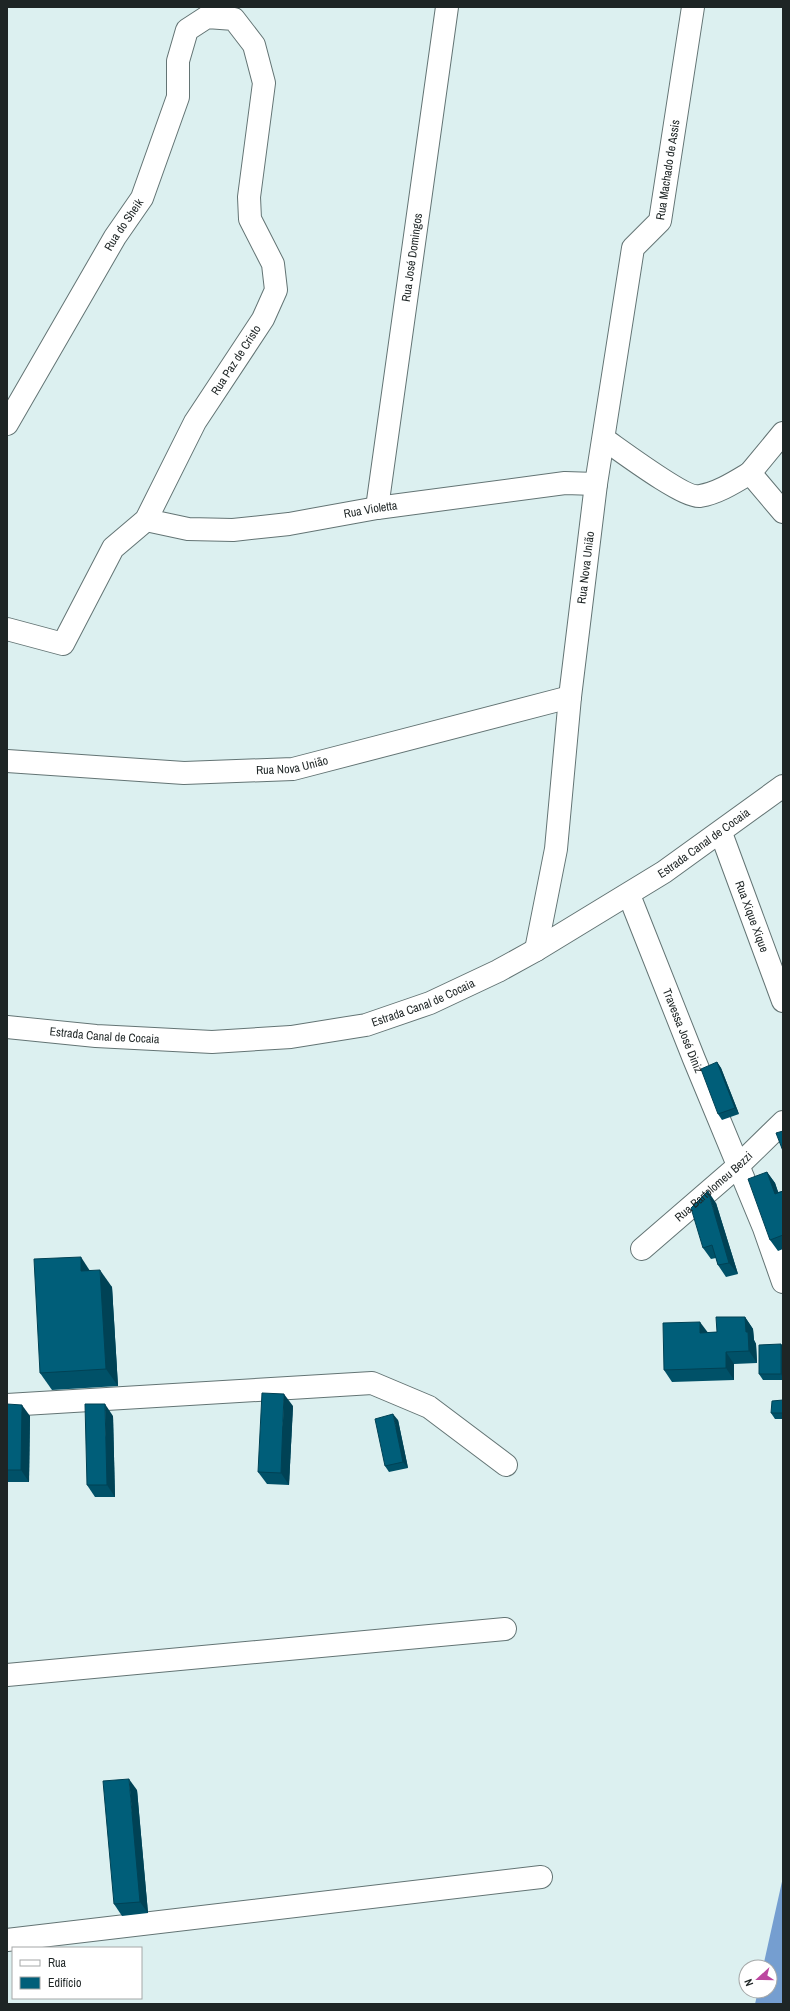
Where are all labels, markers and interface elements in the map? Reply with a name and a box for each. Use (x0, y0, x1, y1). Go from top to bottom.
street label: Rua Machado de Assis (652, 118, 684, 221)
street label: Rua do Sheik (101, 195, 147, 254)
street label: Rua José Domingos (398, 212, 426, 303)
street label: Rua Paz de Cristo (207, 322, 265, 398)
street label: Rua Violetta (342, 497, 399, 522)
street label: Rua Nova União (573, 530, 598, 605)
street label: Rua Nova União (256, 752, 330, 778)
street label: Estrada Canal de Cocaia (655, 804, 754, 882)
street label: Rua Xique Xique (731, 878, 772, 955)
street label: Estrada Canal de Cocaia (369, 975, 478, 1031)
street label: Travessa José Diniz (659, 986, 707, 1075)
street label: Estrada Canal de Cocaia (49, 1023, 160, 1047)
street label: Rua Bartolomeu Bezzi (671, 1148, 756, 1225)
legend (12, 1947, 142, 1999)
text: Rua (48, 1955, 67, 1971)
north arrow (738, 1959, 778, 1999)
text: Edifício (48, 1975, 81, 1991)
text: N (741, 1977, 756, 1988)

